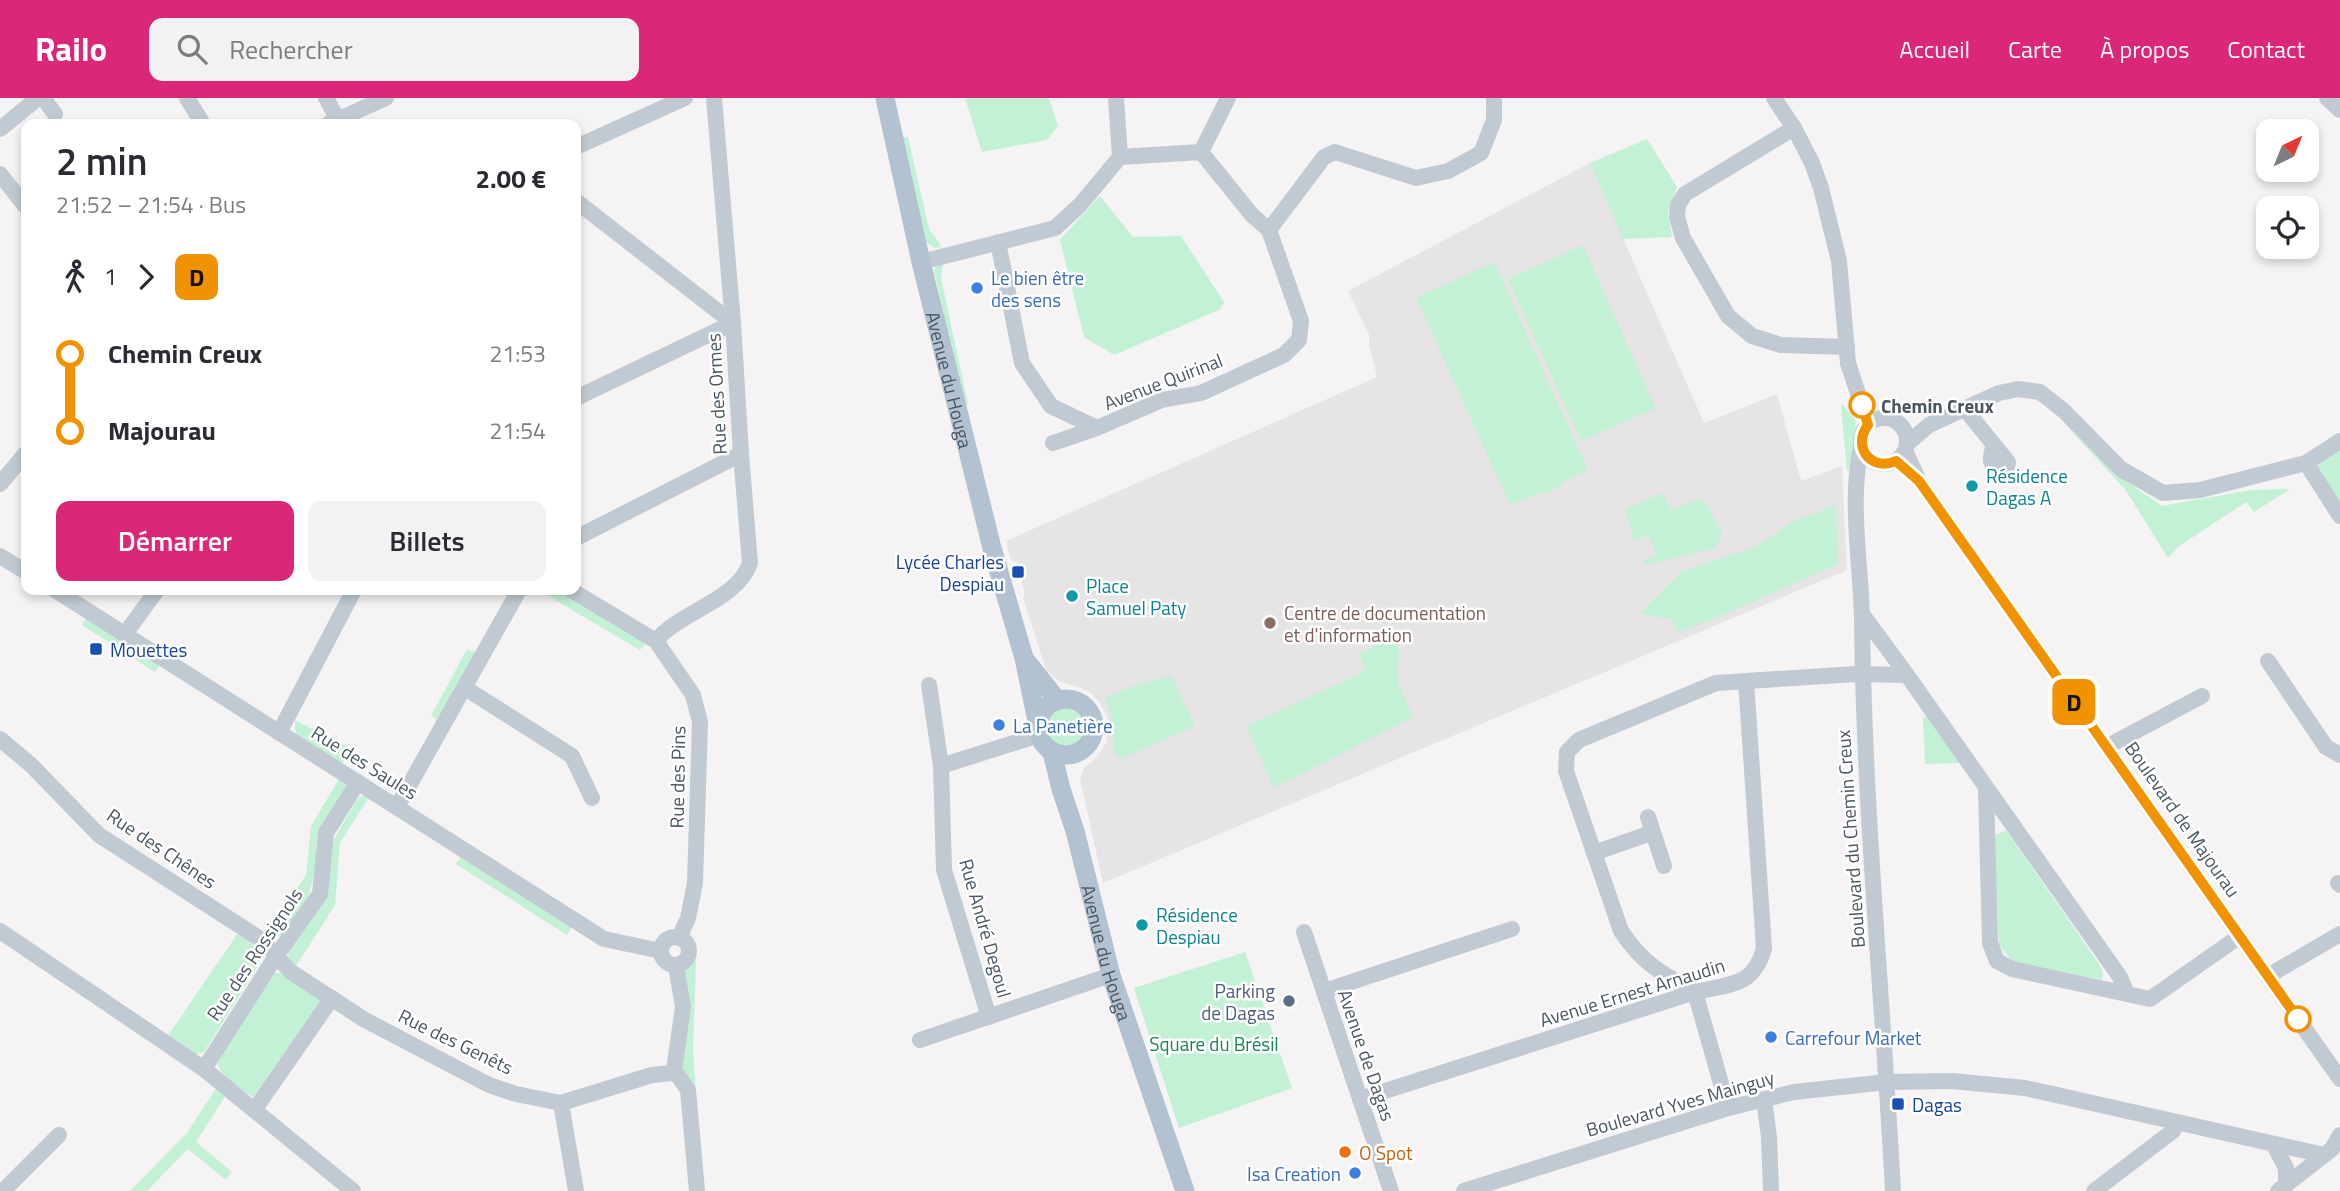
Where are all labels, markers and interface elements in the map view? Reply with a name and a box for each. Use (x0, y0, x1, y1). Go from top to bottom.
search box (149, 18, 639, 81)
text: Railo (35, 24, 107, 74)
icon: search (173, 30, 211, 68)
text: Rechercher (229, 30, 353, 69)
text: Accueil (1899, 31, 1970, 67)
text: Carte (2008, 31, 2062, 67)
text: À propos (2100, 31, 2189, 67)
text: Contact (2227, 31, 2305, 67)
north arrow (2256, 119, 2319, 182)
map controls (2256, 119, 2319, 259)
text: 2 min (56, 132, 147, 190)
text: 2.00 € (475, 159, 546, 198)
text: 21:52 – 21:54 · Bus (56, 187, 246, 222)
button: locate (2256, 196, 2319, 259)
icon: walk (56, 258, 94, 296)
icon: forward (127, 258, 165, 296)
text: 1 (104, 259, 117, 294)
text: D (189, 259, 204, 295)
place label: Le bien être des sens (991, 263, 1084, 314)
marker: Le bien être des sens (969, 280, 985, 296)
street label: Avenue du Houga (919, 308, 981, 452)
street label: Rue des Ormes (698, 332, 734, 455)
text: Chemin Creux (108, 334, 262, 373)
text: 21:53 (489, 336, 546, 371)
street label: Avenue Quirinal (1099, 345, 1227, 417)
place label: Chemin Creux (1881, 391, 1994, 420)
marker: Chemin Creux (1849, 392, 1875, 418)
text: Majourau (108, 411, 216, 450)
text: 21:54 (489, 413, 546, 448)
place label: Résidence Dagas A (1986, 461, 2068, 512)
marker: Résidence Dagas A (1964, 478, 1980, 494)
button: Démarrer (56, 501, 294, 581)
button: Billets (308, 501, 546, 581)
place label: Lycée Charles Despiau (896, 547, 1004, 598)
marker: Lycée Charles Despiau (1010, 564, 1026, 580)
place label: Place Samuel Paty (1086, 571, 1187, 622)
marker: Place Samuel Paty (1064, 588, 1080, 604)
place label: Centre de documentation et d'information (1284, 598, 1486, 649)
marker: Centre de documentation et d'information (1262, 615, 1278, 631)
place label: Mouettes (110, 635, 187, 664)
marker: Mouettes (88, 641, 104, 657)
line badge: D (2051, 679, 2097, 725)
text: D (2066, 684, 2082, 720)
place label: La Panetière (1013, 711, 1113, 740)
marker: La Panetière (991, 717, 1007, 733)
street label: Rue des Saules (306, 718, 424, 806)
street label: Rue des Pins (662, 725, 692, 829)
street label: Boulevard du Chemin Creux (1828, 729, 1872, 949)
street label: Boulevard de Majourau (2118, 735, 2248, 903)
street label: Rue des Chênes (101, 800, 223, 896)
street label: Rue André Degoul (952, 855, 1020, 1001)
street label: Avenue du Houga (1074, 881, 1140, 1025)
street label: Rue des Rossignols (199, 882, 309, 1026)
place label: Résidence Despiau (1156, 900, 1238, 951)
marker: Résidence Despiau (1134, 917, 1150, 933)
street label: Avenue Ernest Arnaudin (1536, 950, 1728, 1034)
place label: Parking de Dagas (1201, 976, 1275, 1027)
street label: Avenue de Dagas (1331, 985, 1403, 1125)
marker: Parking de Dagas (1281, 993, 1297, 1009)
street label: Rue des Genêts (394, 1001, 519, 1081)
unlabelled marker (2285, 1006, 2311, 1032)
place label: Carrefour Market (1785, 1023, 1922, 1052)
park label: Square du Brésil (1149, 1029, 1279, 1058)
marker: Carrefour Market (1763, 1029, 1779, 1045)
street label: Boulevard Yves Mainguy (1582, 1062, 1778, 1144)
place label: Dagas (1912, 1090, 1962, 1119)
marker: Dagas (1890, 1096, 1906, 1112)
place label: O Spot (1359, 1138, 1413, 1167)
marker: O Spot (1337, 1144, 1353, 1160)
place label: Isa Creation (1247, 1159, 1341, 1188)
marker: Isa Creation (1347, 1165, 1363, 1181)

